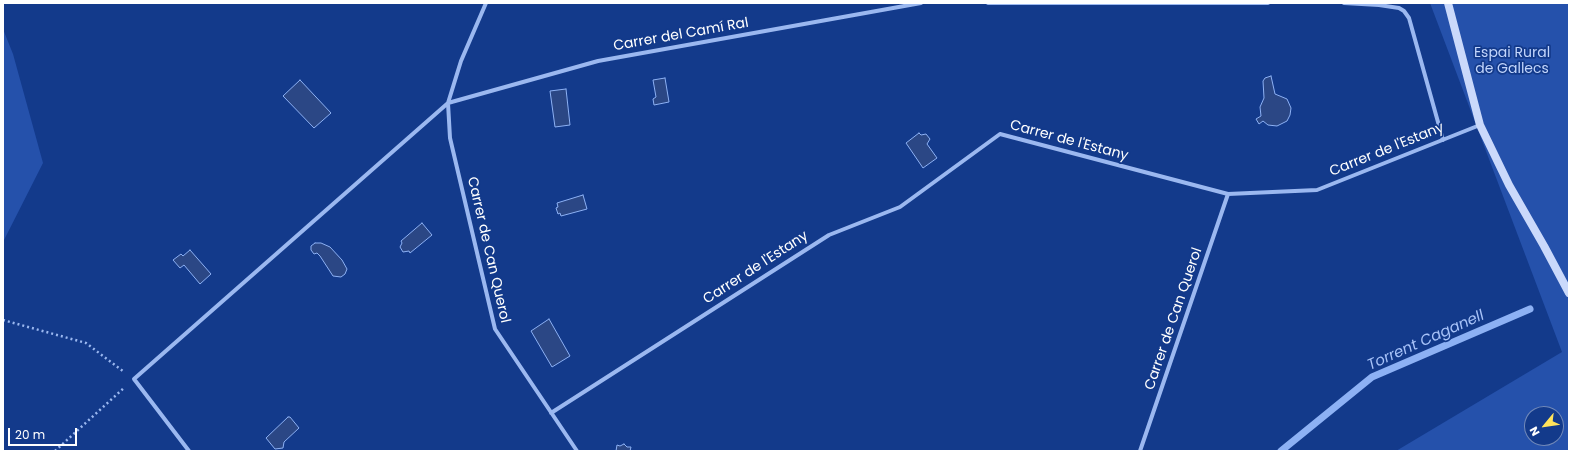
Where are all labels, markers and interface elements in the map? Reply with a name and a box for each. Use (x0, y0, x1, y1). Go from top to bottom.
street label: Carrer del Camí Ral (612, 15, 750, 55)
park label: Espai Rural de Gallecs (1474, 45, 1550, 78)
street label: Carrer de l'Estany (1008, 117, 1130, 165)
street label: Carrer de l'Estany (1327, 119, 1447, 181)
street label: Carrer de Can Querol (463, 175, 513, 325)
street label: Carrer de l'Estany (700, 228, 812, 308)
street label: Carrer de Can Querol (1142, 246, 1206, 392)
water label: Torrent Caganell (1365, 307, 1487, 375)
north arrow (1524, 406, 1564, 446)
scale bar (10, 420, 79, 446)
text: N (1525, 424, 1543, 439)
text: 20 m (15, 426, 45, 443)

